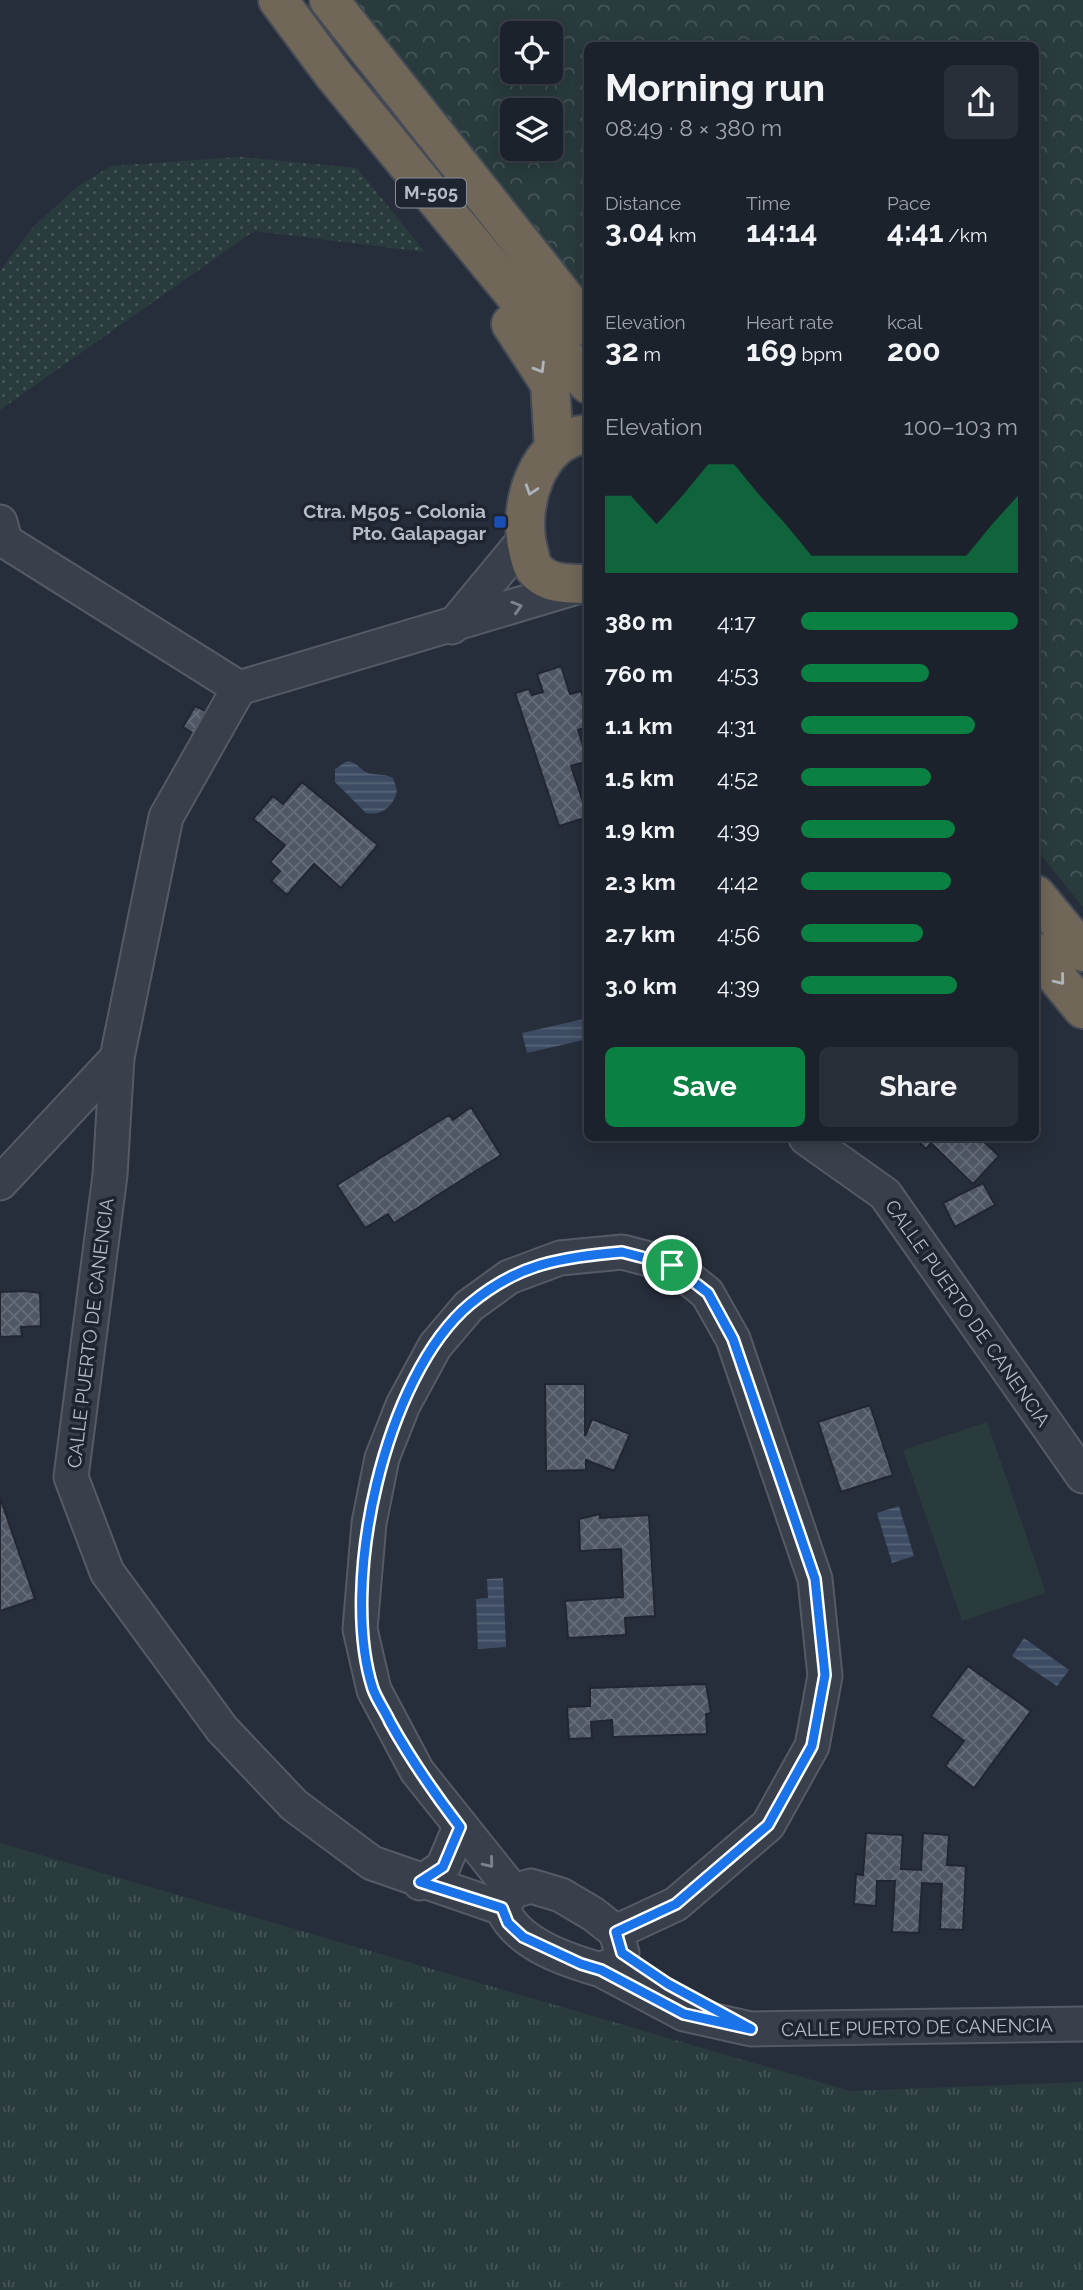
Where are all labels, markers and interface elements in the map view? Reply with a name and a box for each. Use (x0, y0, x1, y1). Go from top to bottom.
map controls (500, 21, 563, 161)
button: locate (500, 21, 563, 84)
text: Morning run (605, 65, 825, 110)
button: share (944, 65, 1018, 139)
button: layers (500, 98, 563, 161)
text: 08:49 · 8 × 380 m (605, 114, 782, 141)
road number: M-505 (396, 178, 466, 208)
text: Distance (605, 192, 681, 214)
text: Time (746, 192, 790, 214)
text: Pace (887, 192, 931, 214)
text: 3.04 (605, 214, 664, 249)
text: 14:14 (746, 214, 817, 249)
text: 4:41 (887, 214, 944, 249)
text: km (664, 224, 696, 246)
text: /km (944, 224, 987, 246)
text: Elevation (605, 311, 686, 333)
text: Heart rate (746, 311, 834, 333)
text: kcal (887, 311, 923, 333)
text: 32 (605, 333, 639, 368)
text: 169 (746, 333, 797, 368)
text: 200 (887, 333, 941, 368)
text: m (639, 343, 661, 365)
text: bpm (797, 343, 842, 365)
one-way arrow (531, 360, 544, 373)
text: Elevation (605, 413, 703, 440)
text: 100–103 m (904, 413, 1018, 440)
one-way arrow (525, 484, 539, 496)
place label: Ctra. M505 - Colonia Pto. Galapagar (303, 500, 487, 544)
marker: Ctra. M505 - Colonia Pto. Galapagar (492, 514, 508, 530)
one-way arrow (511, 601, 523, 615)
text: 380 m (605, 608, 673, 635)
text: 4:17 (717, 608, 756, 635)
text: 760 m (605, 660, 673, 687)
text: 4:53 (717, 660, 759, 687)
text: 1.1 km (605, 712, 673, 739)
text: 4:31 (717, 712, 756, 739)
text: 1.5 km (605, 764, 674, 791)
text: 4:52 (717, 764, 758, 791)
text: 1.9 km (605, 816, 675, 843)
text: 4:39 (717, 816, 760, 843)
text: 2.3 km (605, 868, 676, 895)
text: 4:42 (717, 868, 758, 895)
text: 2.7 km (605, 920, 675, 947)
text: 4:56 (717, 920, 760, 947)
text: 3.0 km (605, 972, 677, 999)
text: 4:39 (717, 972, 760, 999)
one-way arrow (1051, 973, 1064, 985)
button: Save (605, 1047, 805, 1127)
button: Share (819, 1047, 1018, 1127)
street label: CALLE PUERTO DE CANENCIA (881, 1195, 1055, 1431)
street label: CALLE PUERTO DE CANENCIA (63, 1197, 117, 1469)
pin (642, 1235, 702, 1295)
icon: arrive (653, 1246, 691, 1284)
one-way arrow (481, 1855, 494, 1867)
street label: CALLE PUERTO DE CANENCIA (781, 2014, 1053, 2040)

